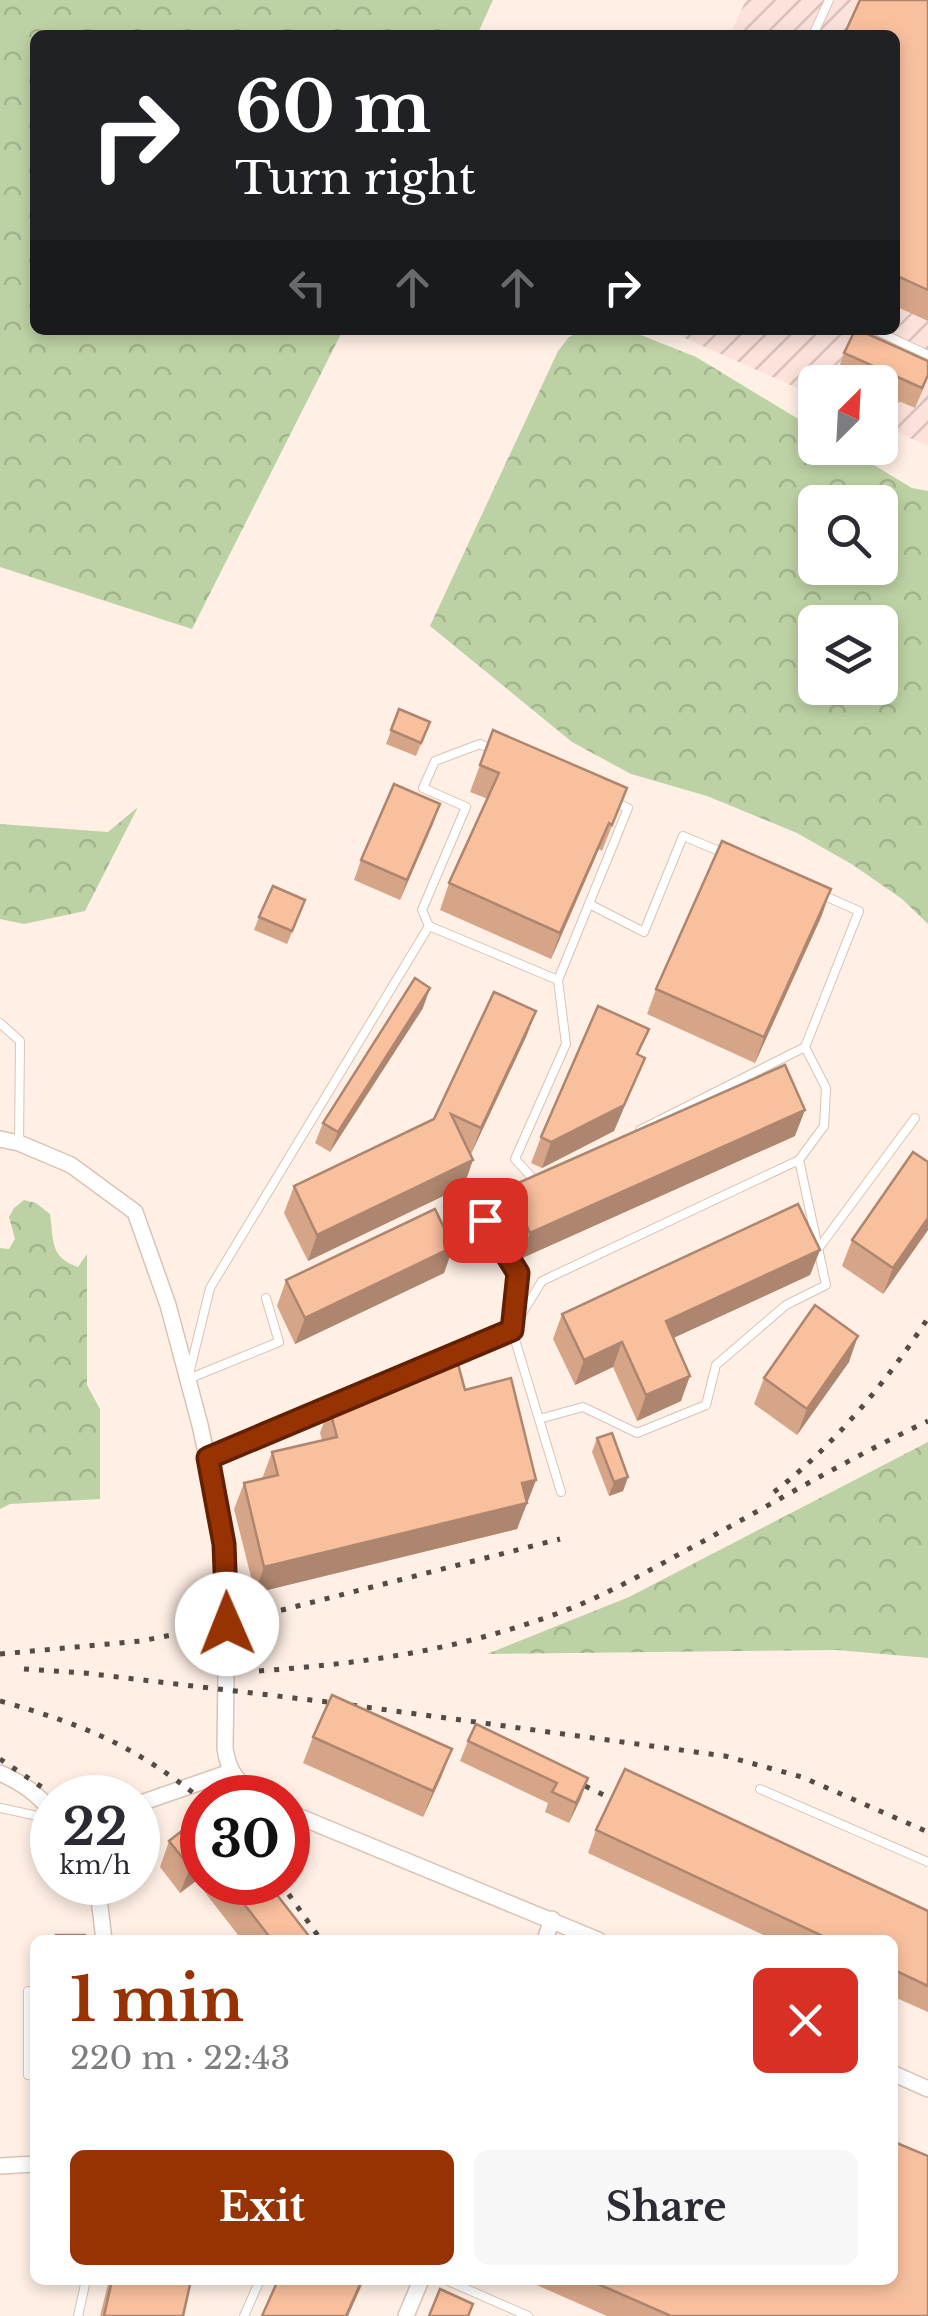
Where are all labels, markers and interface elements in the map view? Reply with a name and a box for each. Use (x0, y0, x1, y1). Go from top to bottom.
text: 60 m (235, 64, 431, 151)
icon: right (70, 70, 200, 200)
text: Turn right (235, 150, 476, 206)
icon: left (280, 260, 335, 315)
icon: ahead (385, 260, 440, 315)
icon: ahead (490, 260, 545, 315)
icon: right (595, 260, 650, 315)
north arrow (798, 365, 898, 465)
map controls (798, 365, 898, 705)
button: search (798, 485, 898, 585)
button: layers (798, 605, 898, 705)
pin (443, 1178, 528, 1263)
icon: arrive (458, 1193, 513, 1248)
position arrow (175, 1572, 279, 1676)
speed limit sign: 30 (180, 1775, 310, 1905)
text: 22 (62, 1796, 128, 1859)
text: km/h (60, 1850, 130, 1881)
text: 1 min (70, 1963, 244, 2037)
button: close (753, 1968, 858, 2073)
text: 220 m · 22:43 (70, 2038, 290, 2078)
button: Exit (70, 2150, 454, 2265)
button: Share (474, 2150, 858, 2265)

